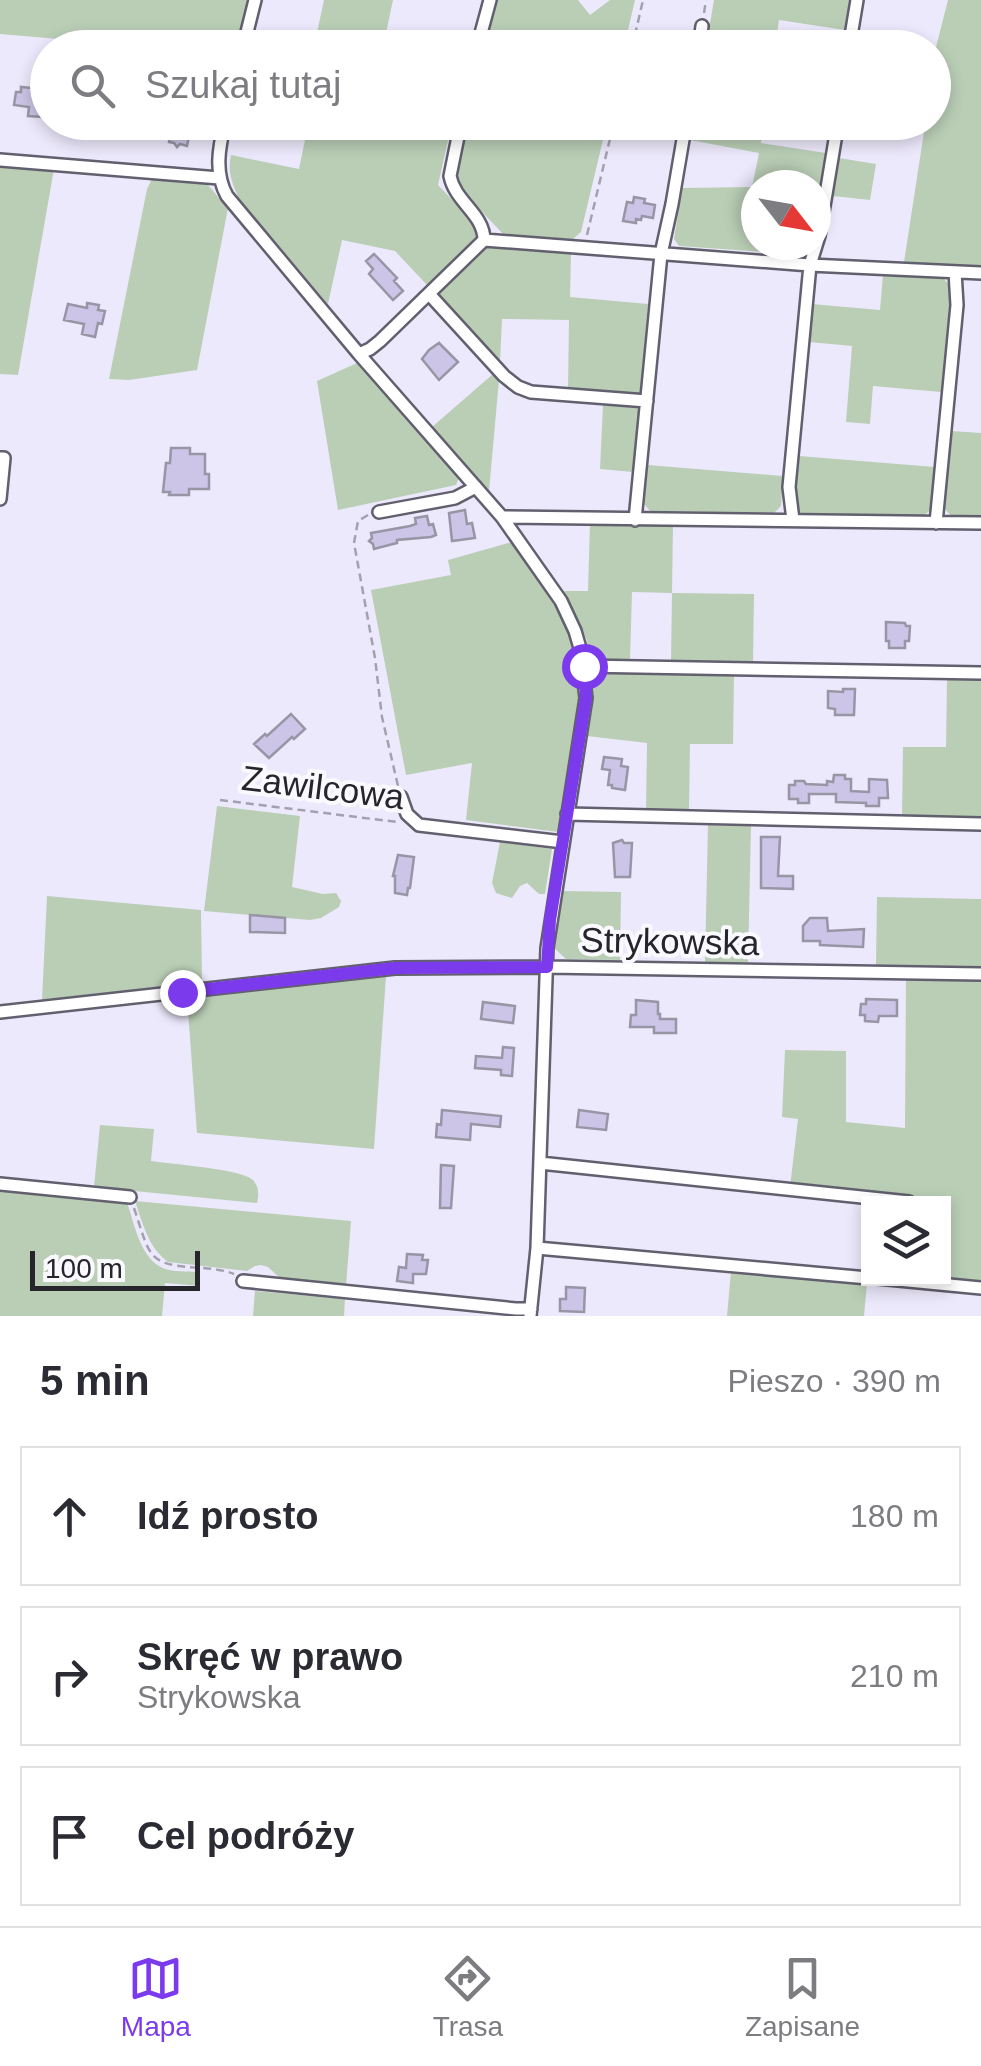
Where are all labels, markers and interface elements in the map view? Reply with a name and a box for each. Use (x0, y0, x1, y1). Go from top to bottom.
search box (30, 30, 951, 140)
icon: search (65, 58, 120, 113)
text: Szukaj tutaj (145, 64, 341, 106)
north arrow (741, 170, 831, 260)
route start (562, 644, 608, 690)
street label: Zawilcowa (240, 758, 407, 816)
street label: Strykowska (580, 920, 760, 962)
route end (160, 970, 206, 1016)
map controls (861, 1196, 951, 1286)
button: layers (861, 1196, 951, 1286)
scale bar (30, 1246, 200, 1290)
text: 100 m (45, 1253, 123, 1284)
text: 5 min (40, 1357, 150, 1404)
text: Pieszo · 390 m (728, 1363, 941, 1399)
icon: ahead (42, 1489, 97, 1544)
text: Idź prosto (137, 1495, 319, 1537)
text: 180 m (850, 1498, 939, 1534)
text: Skręć w prawo (137, 1636, 403, 1678)
icon: right (42, 1649, 97, 1704)
text: 210 m (850, 1658, 939, 1694)
text: Strykowska (137, 1679, 301, 1715)
icon: arrive (42, 1809, 97, 1864)
text: Cel podróży (137, 1815, 354, 1857)
tab: Mapa (121, 1951, 191, 2043)
tab: Trasa (433, 1951, 503, 2043)
tab: Zapisane (745, 1951, 860, 2043)

